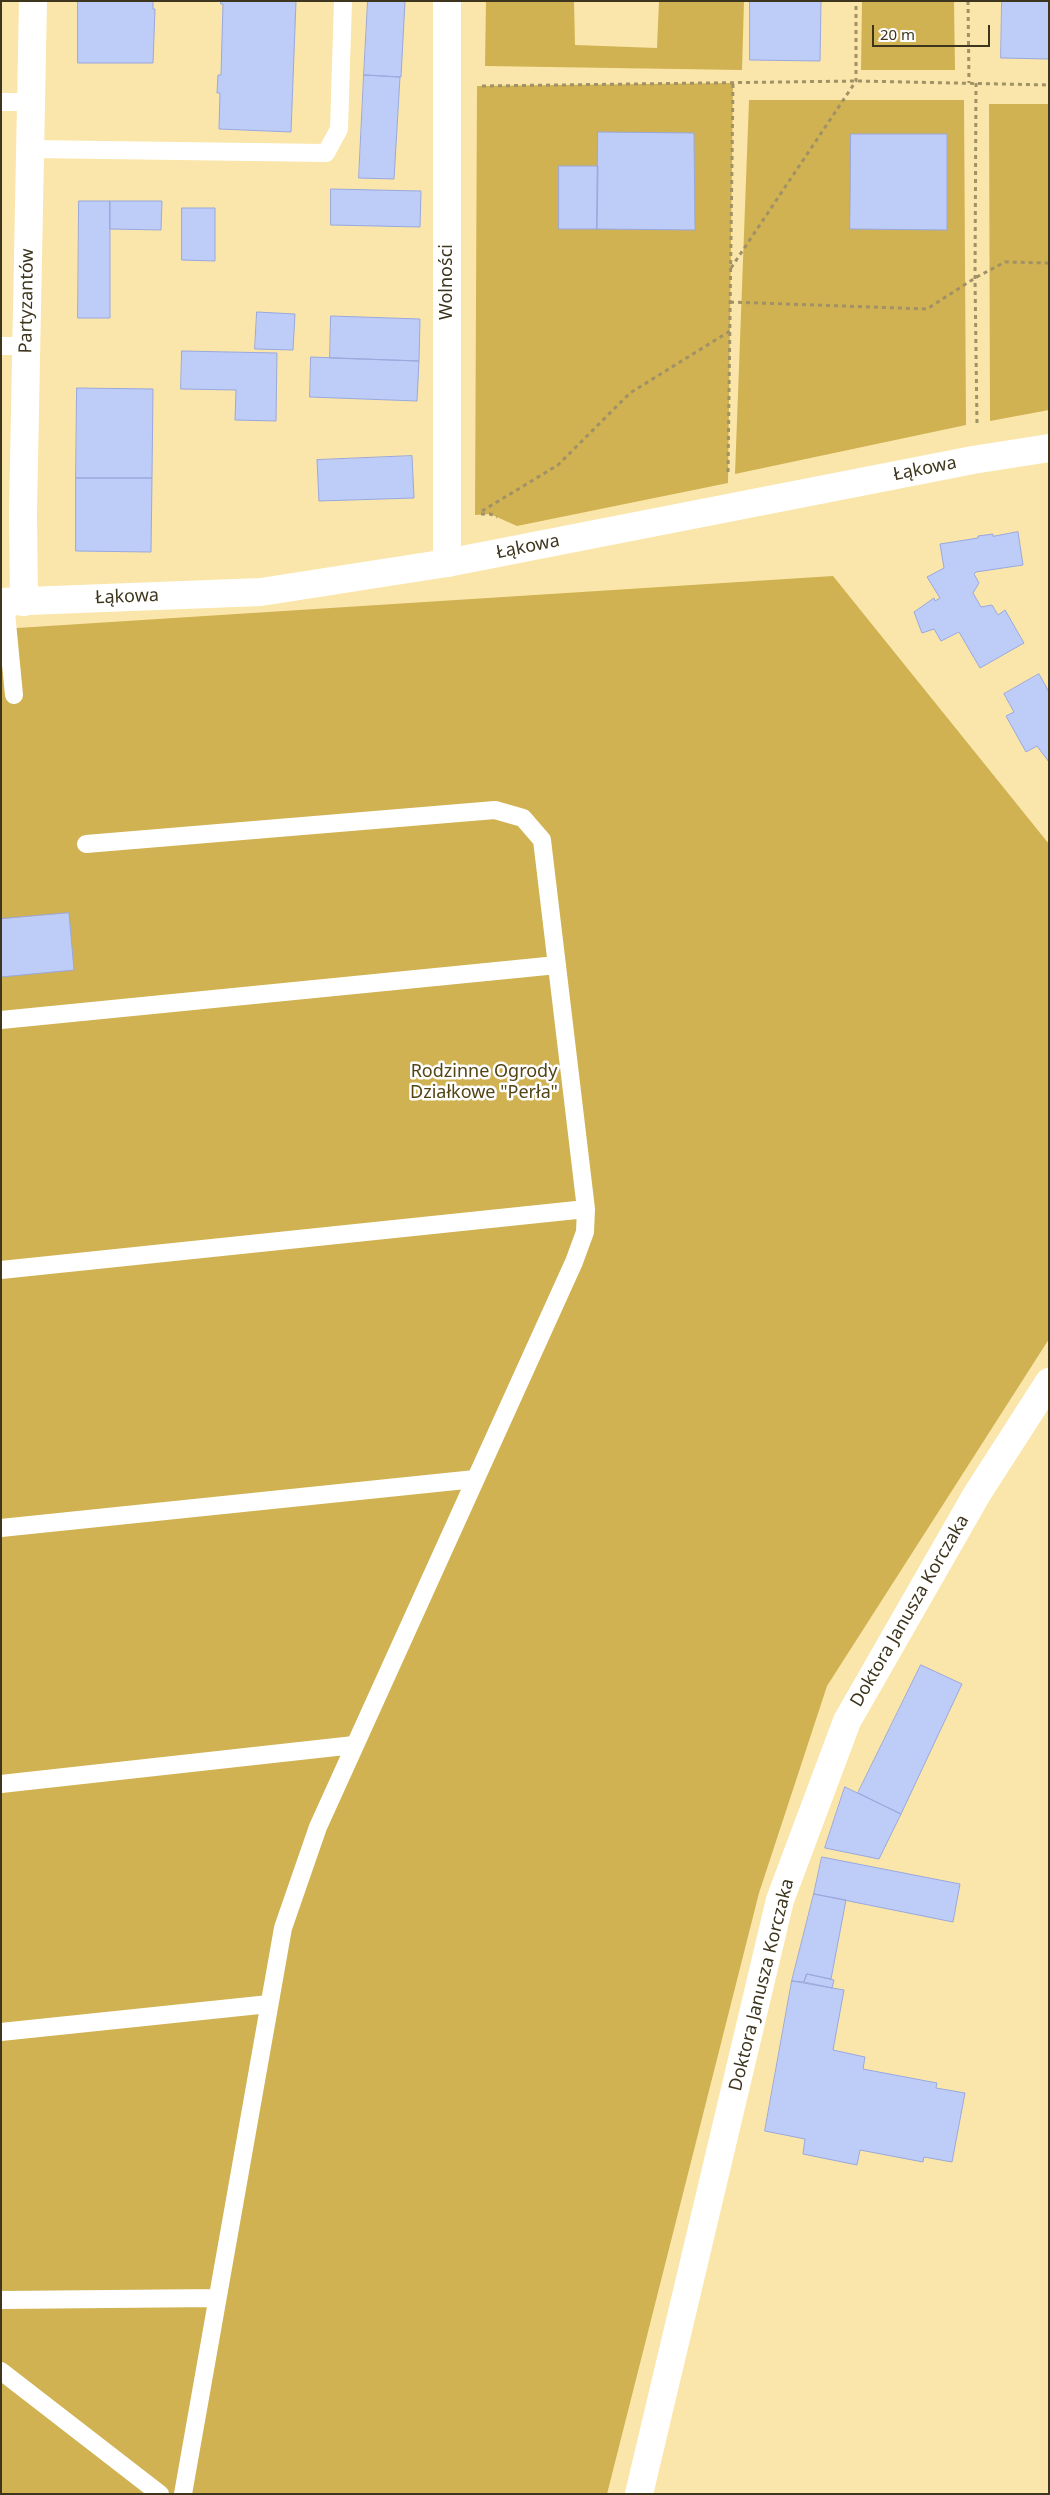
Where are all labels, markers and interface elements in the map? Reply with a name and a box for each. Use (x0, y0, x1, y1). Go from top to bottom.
scale bar (875, 15, 992, 47)
text: 20 m (880, 24, 915, 44)
street label: Wolności (436, 244, 458, 320)
street label: Partyzantów (15, 248, 39, 354)
street label: Łąkowa (892, 452, 958, 486)
street label: Łąkowa (495, 530, 561, 564)
street label: Łąkowa (95, 585, 159, 609)
park label: Rodzinne Ogrody Działkowe "Perła" (410, 1061, 558, 1104)
street label: Doktora Janusza Korczaka (846, 1511, 974, 1711)
street label: Doktora Janusza Korczaka (725, 1877, 799, 2093)

